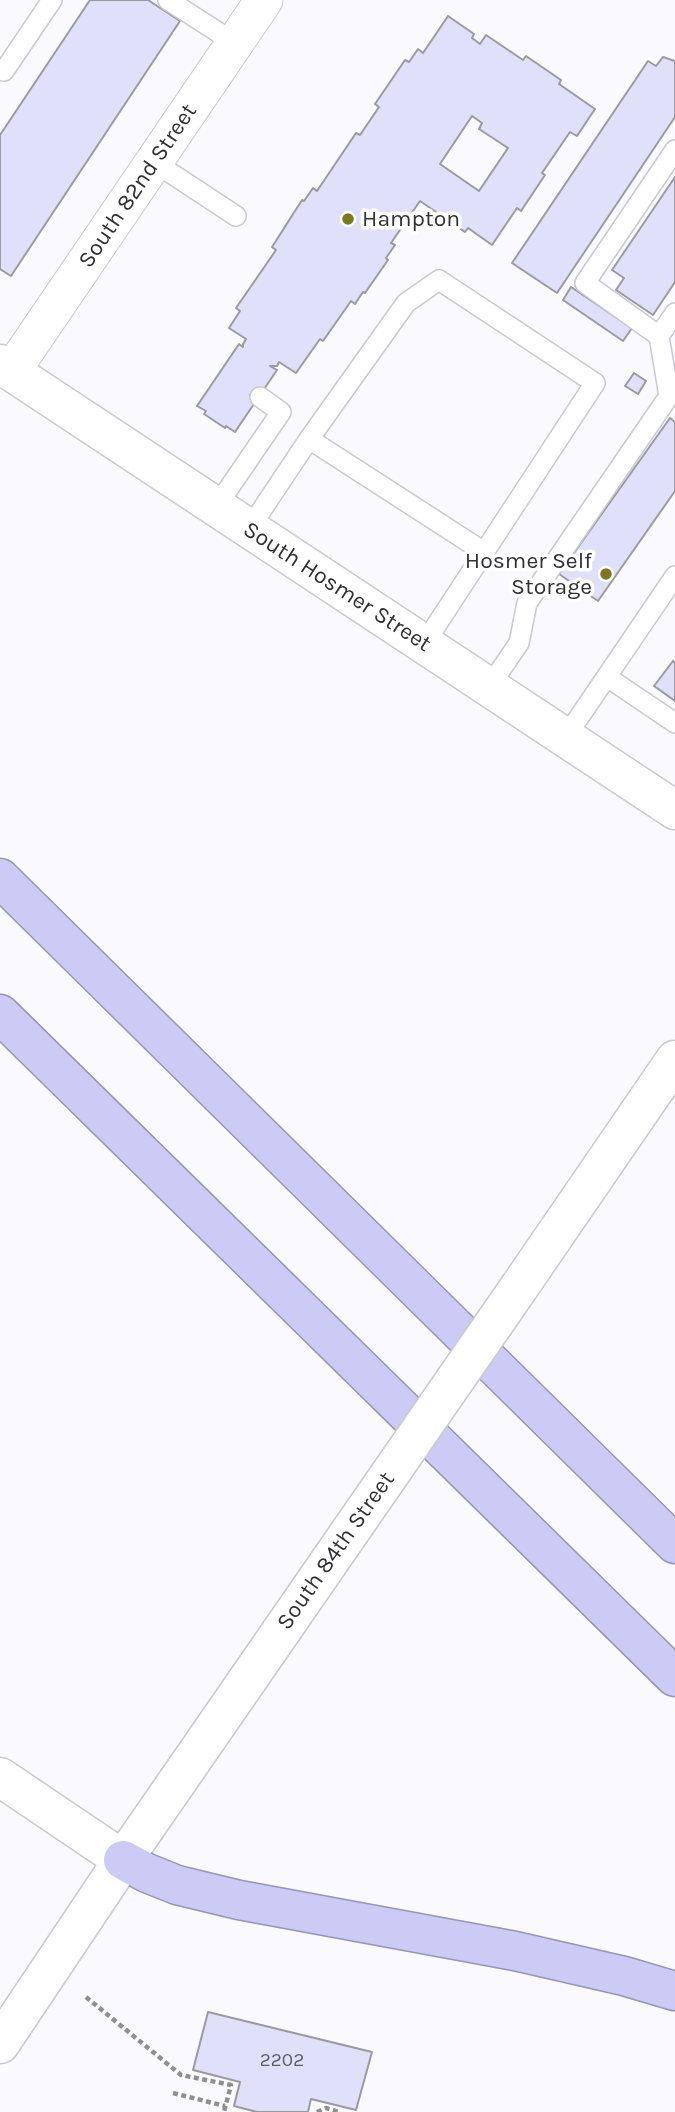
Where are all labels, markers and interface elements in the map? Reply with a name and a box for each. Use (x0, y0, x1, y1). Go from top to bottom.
street label: South 82nd Street (73, 99, 203, 273)
place label: Hampton (362, 205, 460, 233)
marker: Hampton (340, 211, 356, 227)
street label: South Hosmer Street (238, 516, 436, 658)
place label: Hosmer Self Storage (465, 547, 592, 601)
marker: Hosmer Self Storage (598, 566, 614, 582)
street label: South 84th Street (271, 1467, 401, 1635)
house number: 2202 (260, 2050, 304, 2072)

